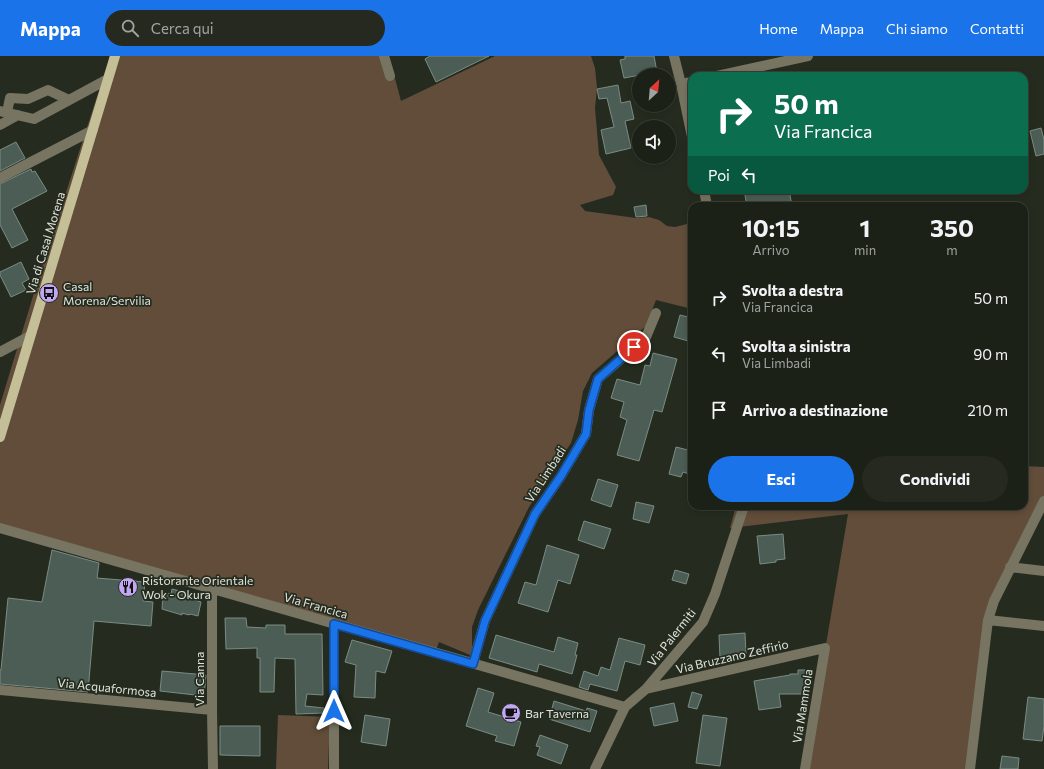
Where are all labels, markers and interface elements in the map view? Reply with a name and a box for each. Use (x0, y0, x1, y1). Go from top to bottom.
search box (105, 10, 385, 46)
text: Mappa (20, 17, 81, 40)
icon: search (119, 17, 141, 39)
text: Cerca qui (151, 19, 214, 37)
text: Home (759, 20, 798, 37)
text: Mappa (820, 20, 864, 37)
text: Chi siamo (886, 20, 948, 37)
text: Contatti (970, 20, 1024, 37)
north arrow (632, 68, 676, 112)
map controls (632, 68, 676, 164)
text: 50 m (774, 86, 839, 120)
icon: right (708, 88, 760, 140)
button: sound (632, 120, 676, 164)
text: Via Francica (774, 120, 873, 142)
icon: left (738, 164, 760, 186)
text: Poi (708, 166, 730, 184)
street label: Via di Casal Morena (23, 190, 67, 296)
text: 10:15 (742, 213, 800, 242)
text: 1 (860, 213, 870, 242)
text: 350 (930, 213, 974, 242)
text: Arrivo (753, 242, 789, 258)
text: min (854, 242, 876, 258)
text: m (946, 242, 958, 258)
place label: Casal Morena/Servilia (63, 279, 151, 307)
text: Svolta a destra (742, 281, 843, 299)
bus stop icon: Casal Morena/Servilia (38, 282, 60, 304)
icon: right (708, 287, 730, 309)
text: 50 m (974, 289, 1008, 307)
text: Via Francica (742, 299, 813, 315)
pin (617, 330, 651, 364)
icon: arrive (623, 336, 645, 358)
text: Svolta a sinistra (742, 337, 851, 355)
icon: left (708, 343, 730, 365)
text: 90 m (973, 345, 1008, 363)
text: Via Limbadi (742, 355, 811, 371)
icon: arrive (708, 399, 730, 421)
text: Arrivo a destinazione (742, 401, 888, 419)
text: 210 m (968, 401, 1008, 419)
street label: Via Limbadi (522, 443, 568, 505)
button: Esci (708, 456, 854, 502)
button: Condividi (862, 456, 1008, 502)
place label: Ristorante Orientale Wok - Okura (142, 573, 253, 601)
restaurant icon: Ristorante Orientale Wok - Okura (117, 576, 139, 598)
street label: Via Francica (283, 589, 349, 621)
street label: Via Palermiti (644, 605, 698, 669)
street label: Via Bruzzano Zeffirio (674, 636, 790, 676)
street label: Via Canna (192, 652, 206, 706)
street label: Via Mammola (789, 668, 815, 744)
street label: Via Acquaformosa (57, 675, 157, 699)
position arrow (313, 690, 355, 732)
cafe icon: Bar Taverna (500, 702, 522, 724)
place label: Bar Taverna (525, 706, 589, 720)

